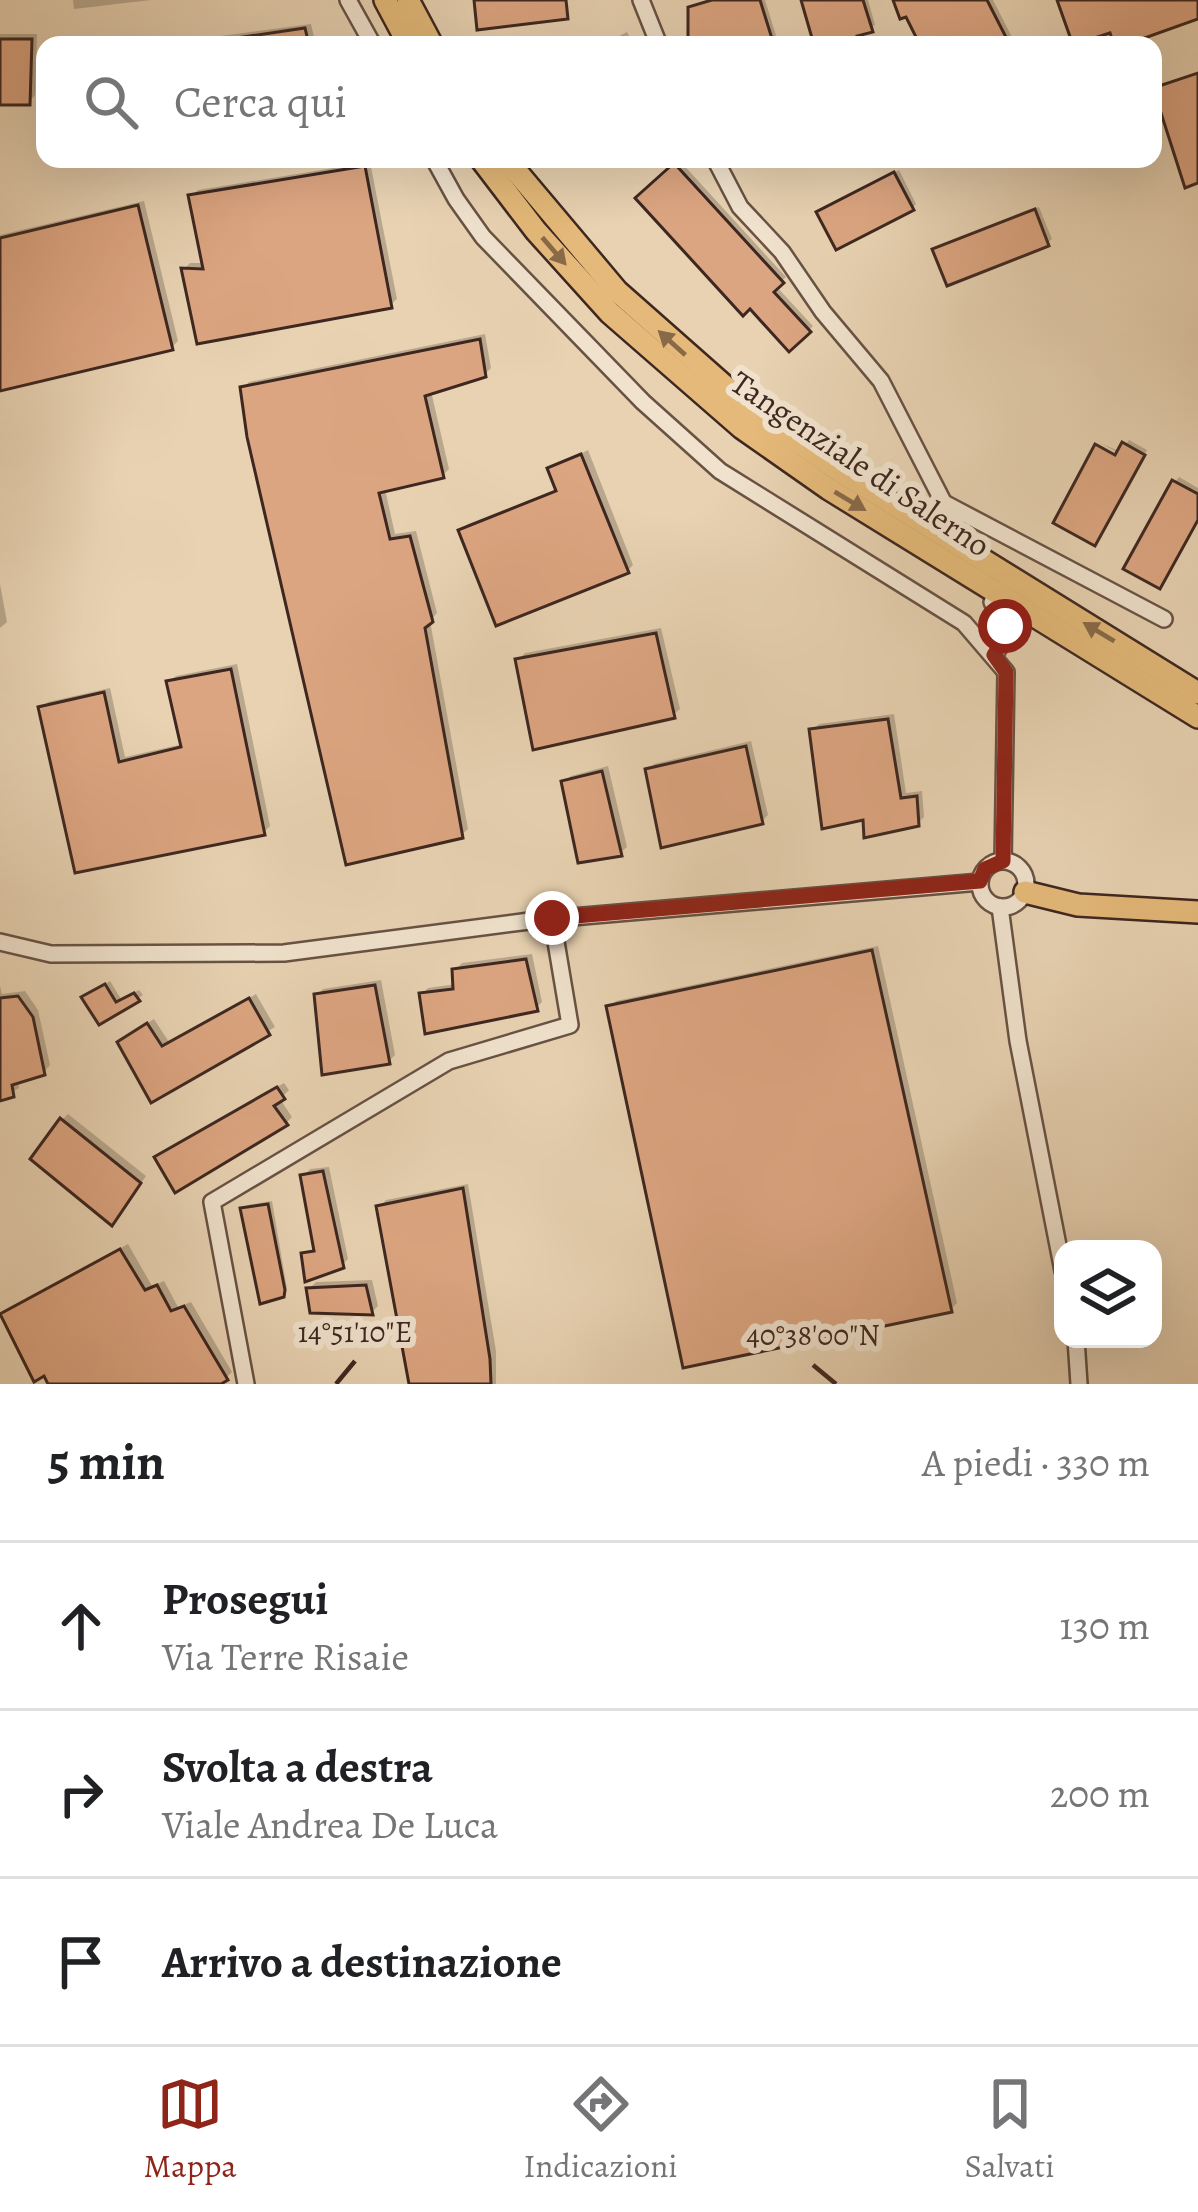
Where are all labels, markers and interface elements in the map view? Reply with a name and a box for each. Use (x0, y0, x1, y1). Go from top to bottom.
search box (36, 36, 1162, 168)
icon: search (78, 69, 144, 135)
text: Cerca qui (174, 71, 347, 133)
one-way arrow (540, 236, 566, 266)
one-way arrow (658, 330, 687, 357)
street label: Tangenziale di Salerno (722, 360, 999, 567)
one-way arrow (833, 490, 867, 511)
route start (978, 599, 1032, 653)
one-way arrow (1082, 622, 1115, 644)
route end (525, 891, 579, 945)
map controls (1054, 1240, 1162, 1348)
button: layers (1054, 1240, 1162, 1348)
text: 14°51'10"E (298, 1312, 412, 1352)
text: 40°38'00"N (746, 1315, 880, 1355)
text: 5 min (48, 1427, 165, 1497)
text: A piedi · 330 m (922, 1436, 1150, 1489)
text: Prosegui (162, 1568, 329, 1630)
icon: ahead (48, 1593, 114, 1659)
text: 130 m (1059, 1599, 1150, 1652)
text: Via Terre Risaie (162, 1630, 409, 1683)
text: Svolta a destra (162, 1736, 433, 1798)
icon: right (48, 1761, 114, 1827)
text: 200 m (1050, 1767, 1150, 1820)
text: Viale Andrea De Luca (162, 1798, 498, 1851)
icon: arrive (48, 1929, 114, 1995)
text: Arrivo a destinazione (162, 1931, 562, 1993)
tab: Mappa (143, 2071, 237, 2188)
tab: Indicazioni (524, 2071, 678, 2188)
tab: Salvati (965, 2071, 1055, 2188)

